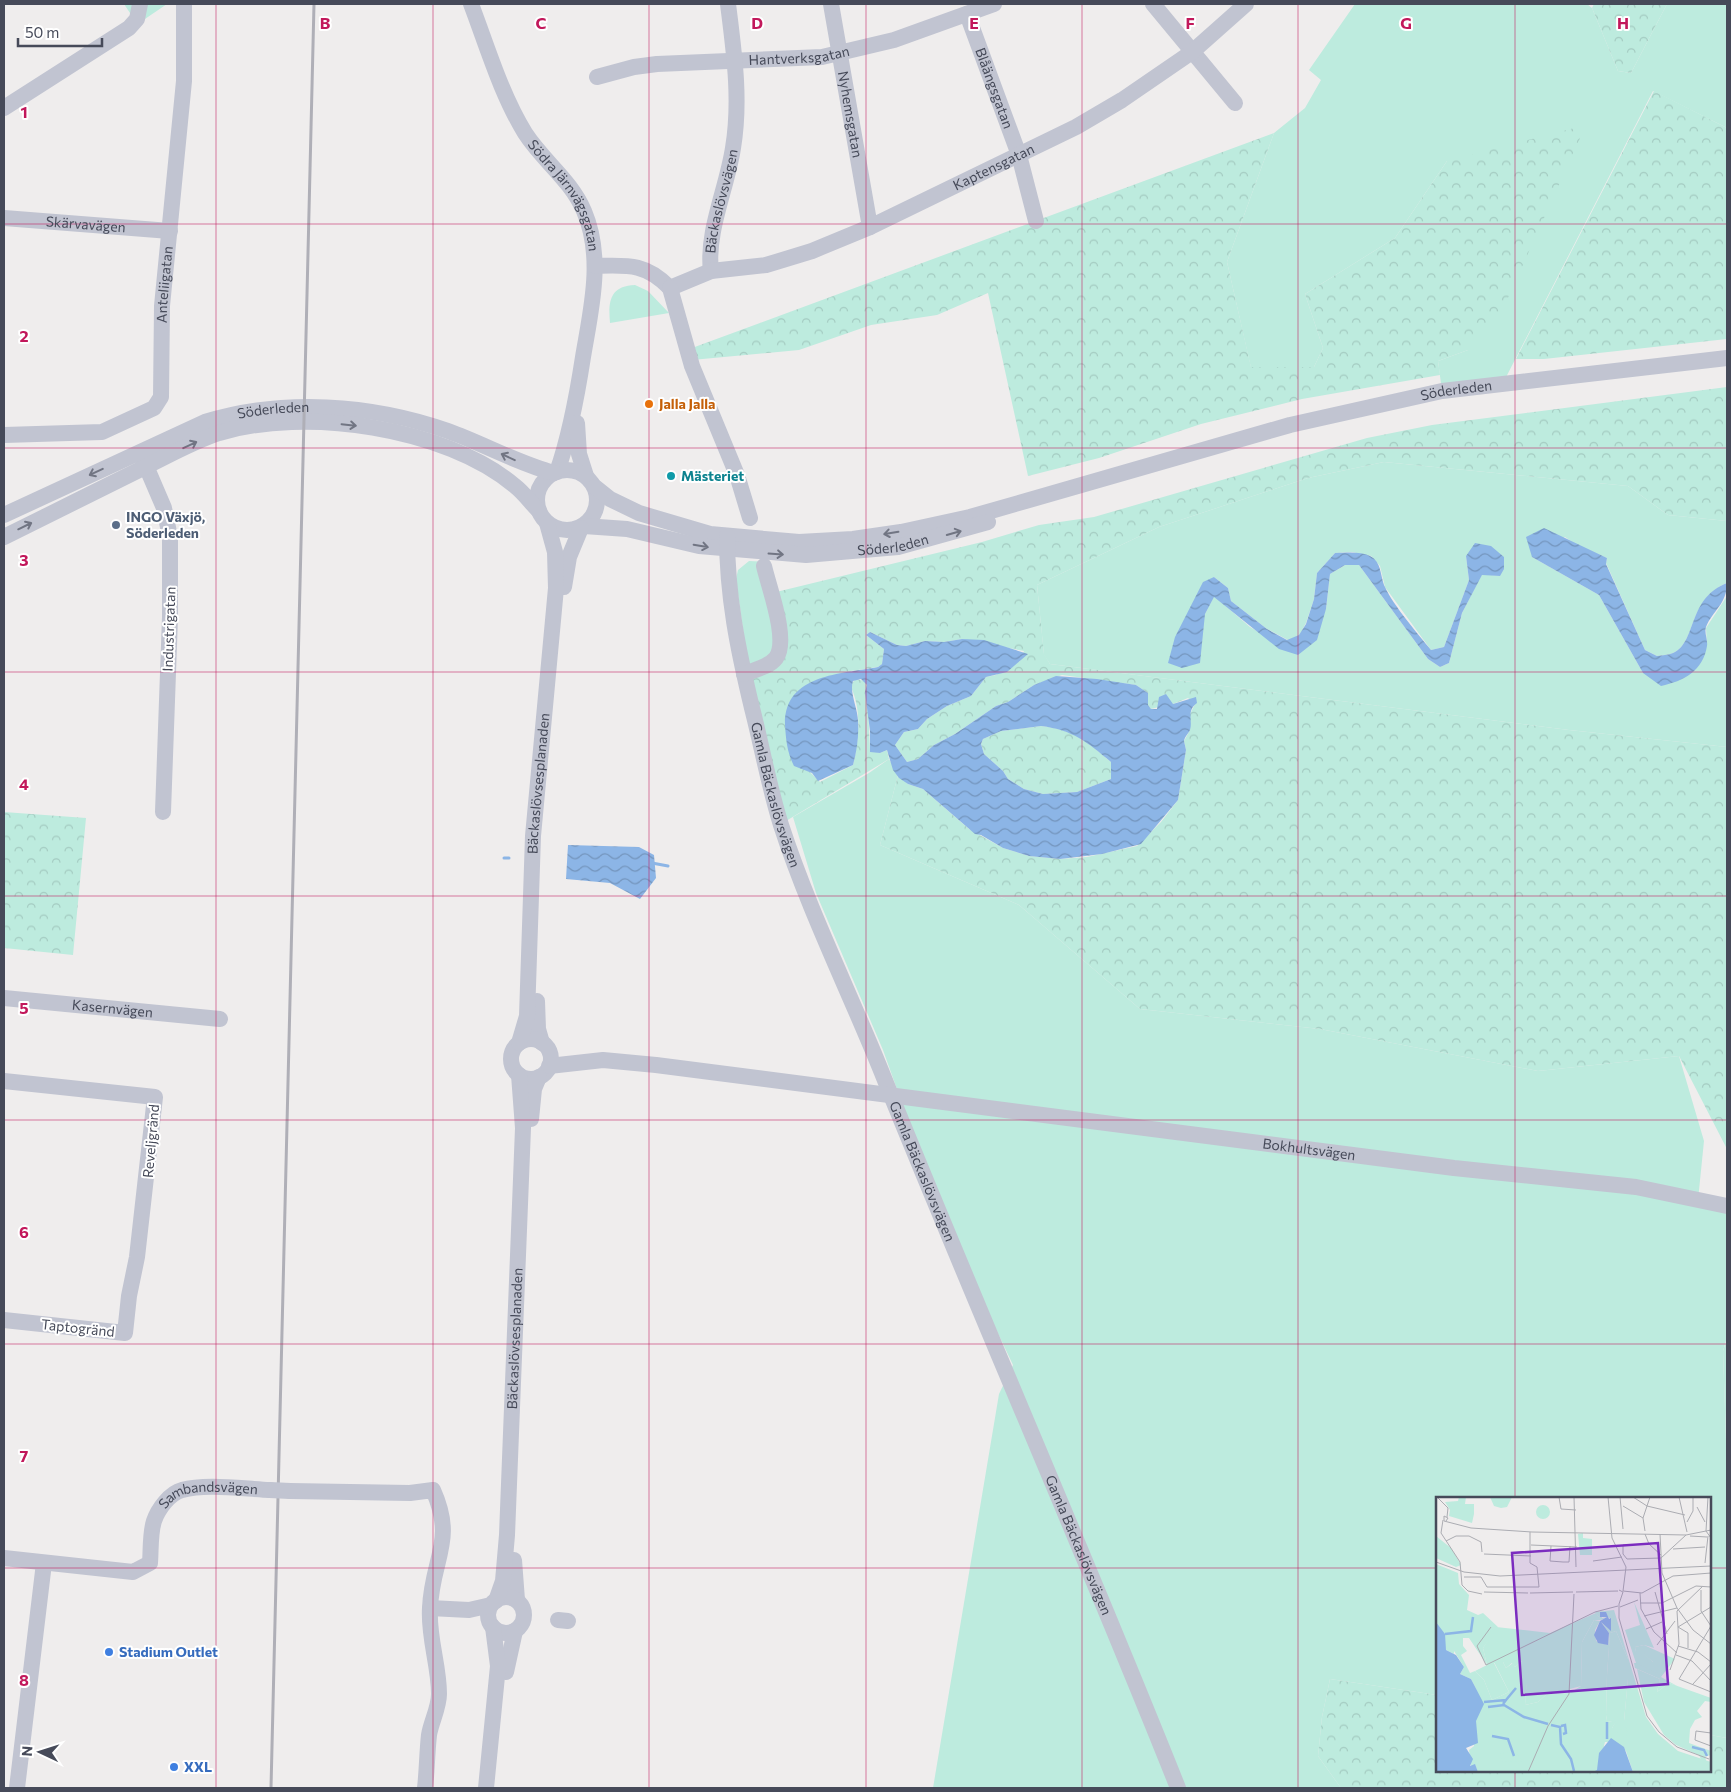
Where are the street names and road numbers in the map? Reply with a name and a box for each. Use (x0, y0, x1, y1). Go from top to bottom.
street label: Hantverksgatan (748, 42, 851, 68)
street label: Blåängsgatan (972, 45, 1017, 131)
street label: Nyhemsgatan (835, 70, 867, 159)
street label: Södra Järnvägsgatan (525, 136, 603, 252)
street label: Kaptensgatan (950, 140, 1037, 193)
street label: Bäckaslövsvägen (701, 148, 741, 254)
street label: Skärvavägen (45, 212, 126, 236)
street label: Anteliigatan (153, 245, 176, 323)
street label: Söderleden (1419, 376, 1493, 404)
street label: Söderleden (236, 398, 309, 422)
street label: Söderleden (856, 530, 930, 559)
street label: Industrigatan (159, 586, 178, 672)
street label: Bäckaslövsesplanaden (523, 712, 552, 854)
street label: Gamla Bäckaslövsvägen (748, 720, 804, 870)
street label: Kasernvägen (71, 996, 154, 1020)
street label: Gamla Bäckaslövsvägen (886, 1099, 959, 1244)
street label: Reveljgränd (139, 1103, 162, 1179)
street label: Bokhultsvägen (1262, 1134, 1357, 1163)
street label: Bäckaslövsesplanaden (503, 1267, 525, 1410)
street label: Taptogränd (41, 1315, 116, 1340)
street label: Gamla Bäckaslövsvägen (1042, 1472, 1116, 1617)
street label: Sambandsvägen (154, 1478, 258, 1512)

